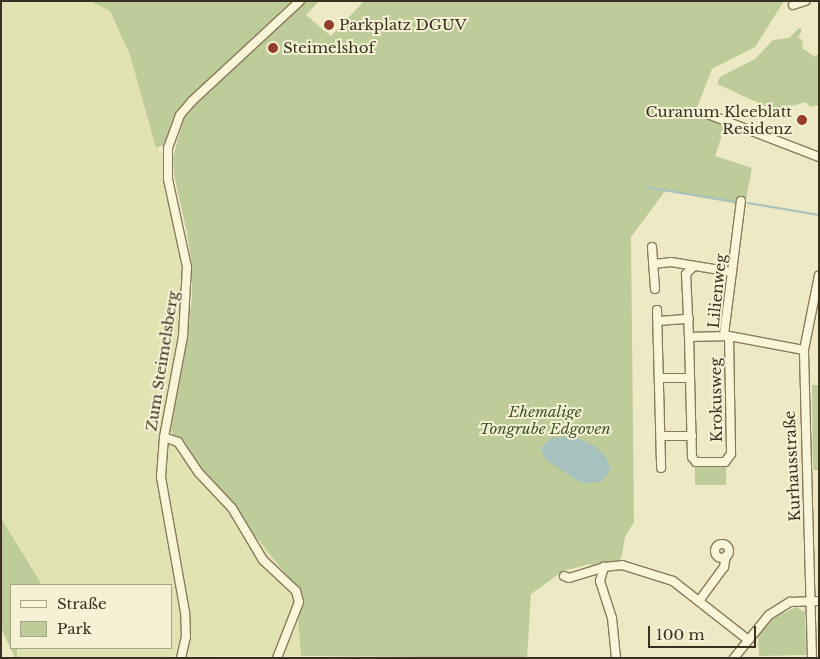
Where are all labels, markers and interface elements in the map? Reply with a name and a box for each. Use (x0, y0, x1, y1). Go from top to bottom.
place label: Parkplatz DGUV (339, 16, 467, 34)
marker: Parkplatz DGUV (323, 19, 335, 31)
place label: Steimelshof (283, 39, 375, 57)
marker: Steimelshof (267, 42, 279, 54)
place label: Curanum Kleeblatt Residenz (646, 102, 792, 137)
marker: Curanum Kleeblatt Residenz (796, 114, 808, 126)
street label: Lilienweg (704, 253, 730, 329)
street label: Zum Steimelsberg (142, 290, 182, 432)
street label: Krokusweg (706, 358, 726, 442)
park label: Ehemalige Tongrube Edgoven (479, 402, 611, 437)
street label: Kurhausstraße (780, 410, 804, 522)
legend (10, 584, 172, 649)
text: Straße (57, 594, 107, 613)
scale bar (650, 616, 758, 648)
text: Park (57, 619, 92, 638)
text: 100 m (656, 625, 705, 644)

